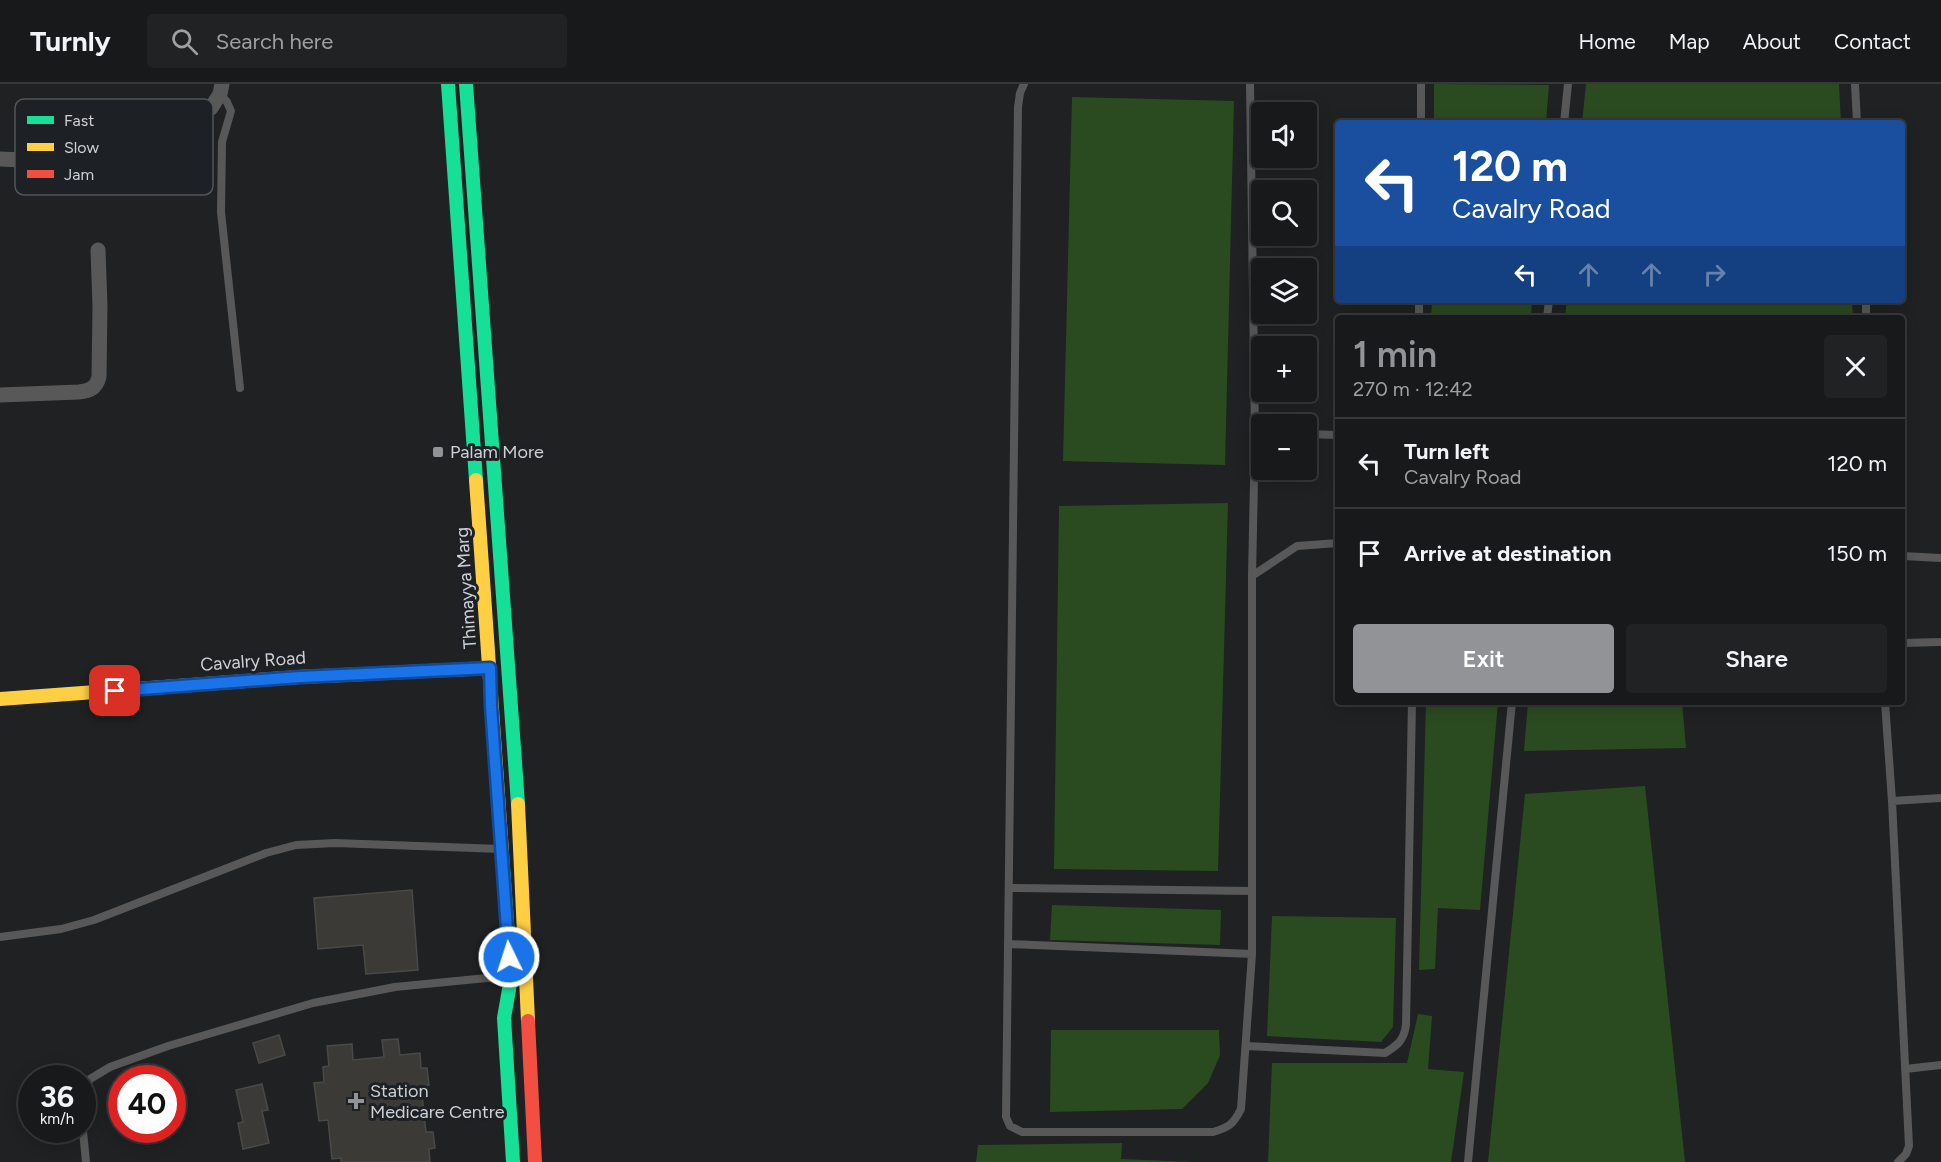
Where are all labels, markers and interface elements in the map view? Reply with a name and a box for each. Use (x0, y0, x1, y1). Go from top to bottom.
search box (147, 14, 567, 68)
text: Turnly (30, 24, 111, 58)
icon: search (168, 25, 201, 58)
text: Search here (216, 28, 333, 55)
text: Home (1579, 29, 1636, 54)
text: Map (1669, 29, 1710, 54)
text: About (1743, 29, 1801, 54)
text: Contact (1834, 29, 1911, 54)
legend (15, 99, 213, 195)
map controls (1251, 102, 1317, 480)
button: sound (1251, 102, 1317, 168)
text: Fast (64, 111, 94, 130)
text: Slow (64, 138, 99, 157)
text: 120 m (1452, 141, 1568, 192)
icon: left (1353, 144, 1431, 222)
text: Jam (64, 165, 94, 184)
button: search (1251, 180, 1317, 246)
text: Cavalry Road (1452, 192, 1611, 225)
button: layers (1251, 258, 1317, 324)
icon: left (1509, 258, 1542, 291)
icon: ahead (1572, 258, 1605, 291)
icon: ahead (1635, 258, 1668, 291)
icon: right (1698, 258, 1731, 291)
text: 1 min (1353, 333, 1437, 376)
button: close (1824, 335, 1887, 398)
button: + (1251, 336, 1317, 402)
text: 270 m · 12:42 (1353, 377, 1473, 401)
button: − (1251, 414, 1317, 480)
text: Turn left (1404, 438, 1490, 465)
place label: Palam More (450, 441, 544, 463)
marker: Palam More (431, 445, 445, 459)
icon: left (1353, 447, 1386, 480)
text: 120 m (1827, 450, 1887, 477)
text: Cavalry Road (1404, 465, 1522, 489)
street label: Thimayya Marg (451, 526, 481, 650)
icon: arrive (1353, 537, 1386, 570)
text: Arrive at destination (1404, 540, 1612, 567)
text: 150 m (1827, 540, 1887, 567)
button: Exit (1353, 624, 1614, 693)
button: Share (1626, 624, 1887, 693)
street label: Cavalry Road (199, 646, 307, 676)
pin (89, 665, 140, 716)
icon: arrive (98, 674, 131, 707)
position arrow (477, 925, 541, 989)
speed limit sign: 40 (108, 1065, 186, 1143)
text: 36 (40, 1078, 74, 1115)
place label: Station Medicare Centre (370, 1080, 505, 1123)
marker: Station Medicare Centre (347, 1092, 365, 1110)
text: km/h (40, 1110, 74, 1128)

